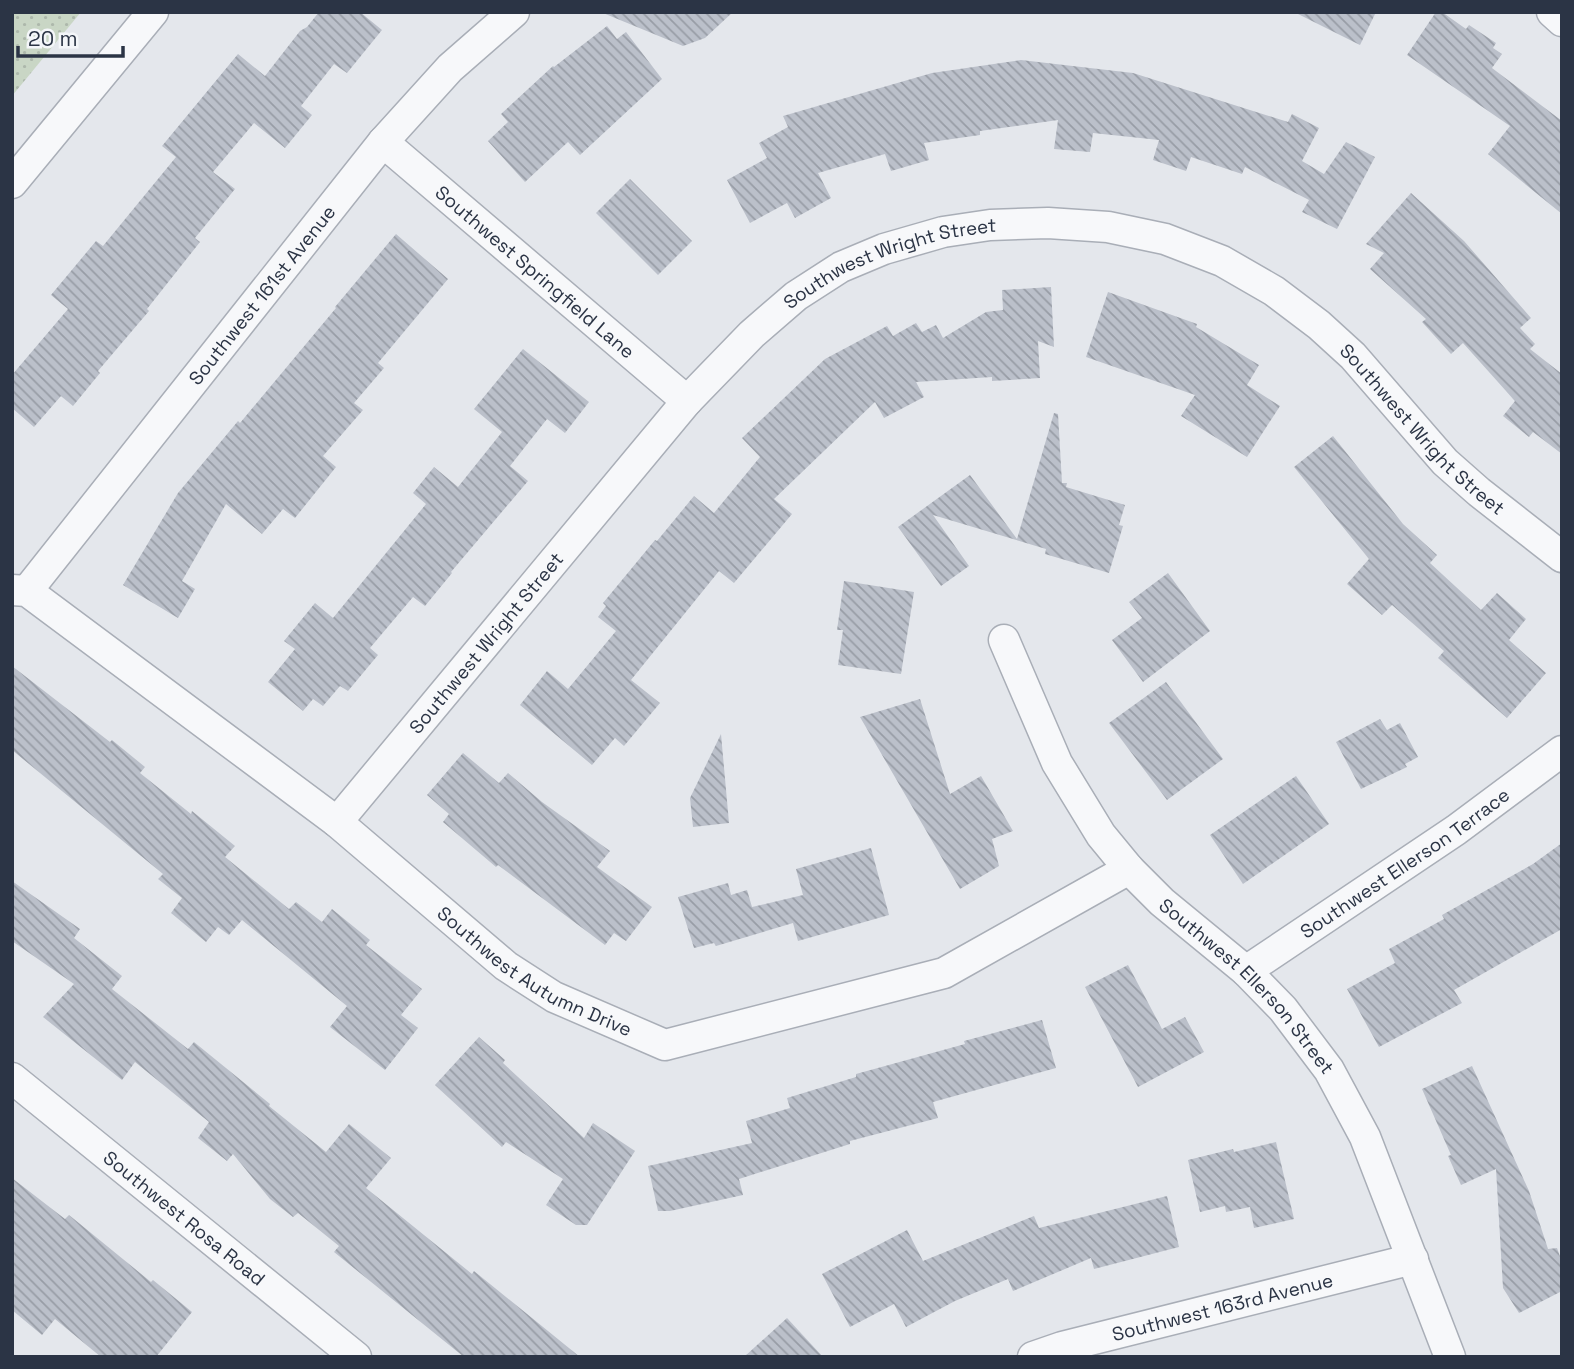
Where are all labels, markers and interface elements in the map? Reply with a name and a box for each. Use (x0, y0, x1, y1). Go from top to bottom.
scale bar (18, 14, 122, 58)
text: 20 m (28, 25, 78, 52)
street label: Southwest Springfield Lane (430, 180, 640, 364)
street label: Southwest 161st Avenue (183, 200, 341, 390)
street label: Southwest Wright Street (778, 212, 997, 314)
street label: Southwest Wright Street (1335, 338, 1510, 520)
street label: Southwest Wright Street (403, 547, 569, 739)
street label: Southwest Ellerson Terrace (1295, 782, 1514, 944)
street label: Southwest Ellerson Street (1154, 892, 1340, 1079)
street label: Southwest Autumn Drive (432, 901, 636, 1042)
street label: Southwest Rosa Road (98, 1145, 270, 1291)
street label: Southwest 163rd Avenue (1109, 1267, 1336, 1347)

